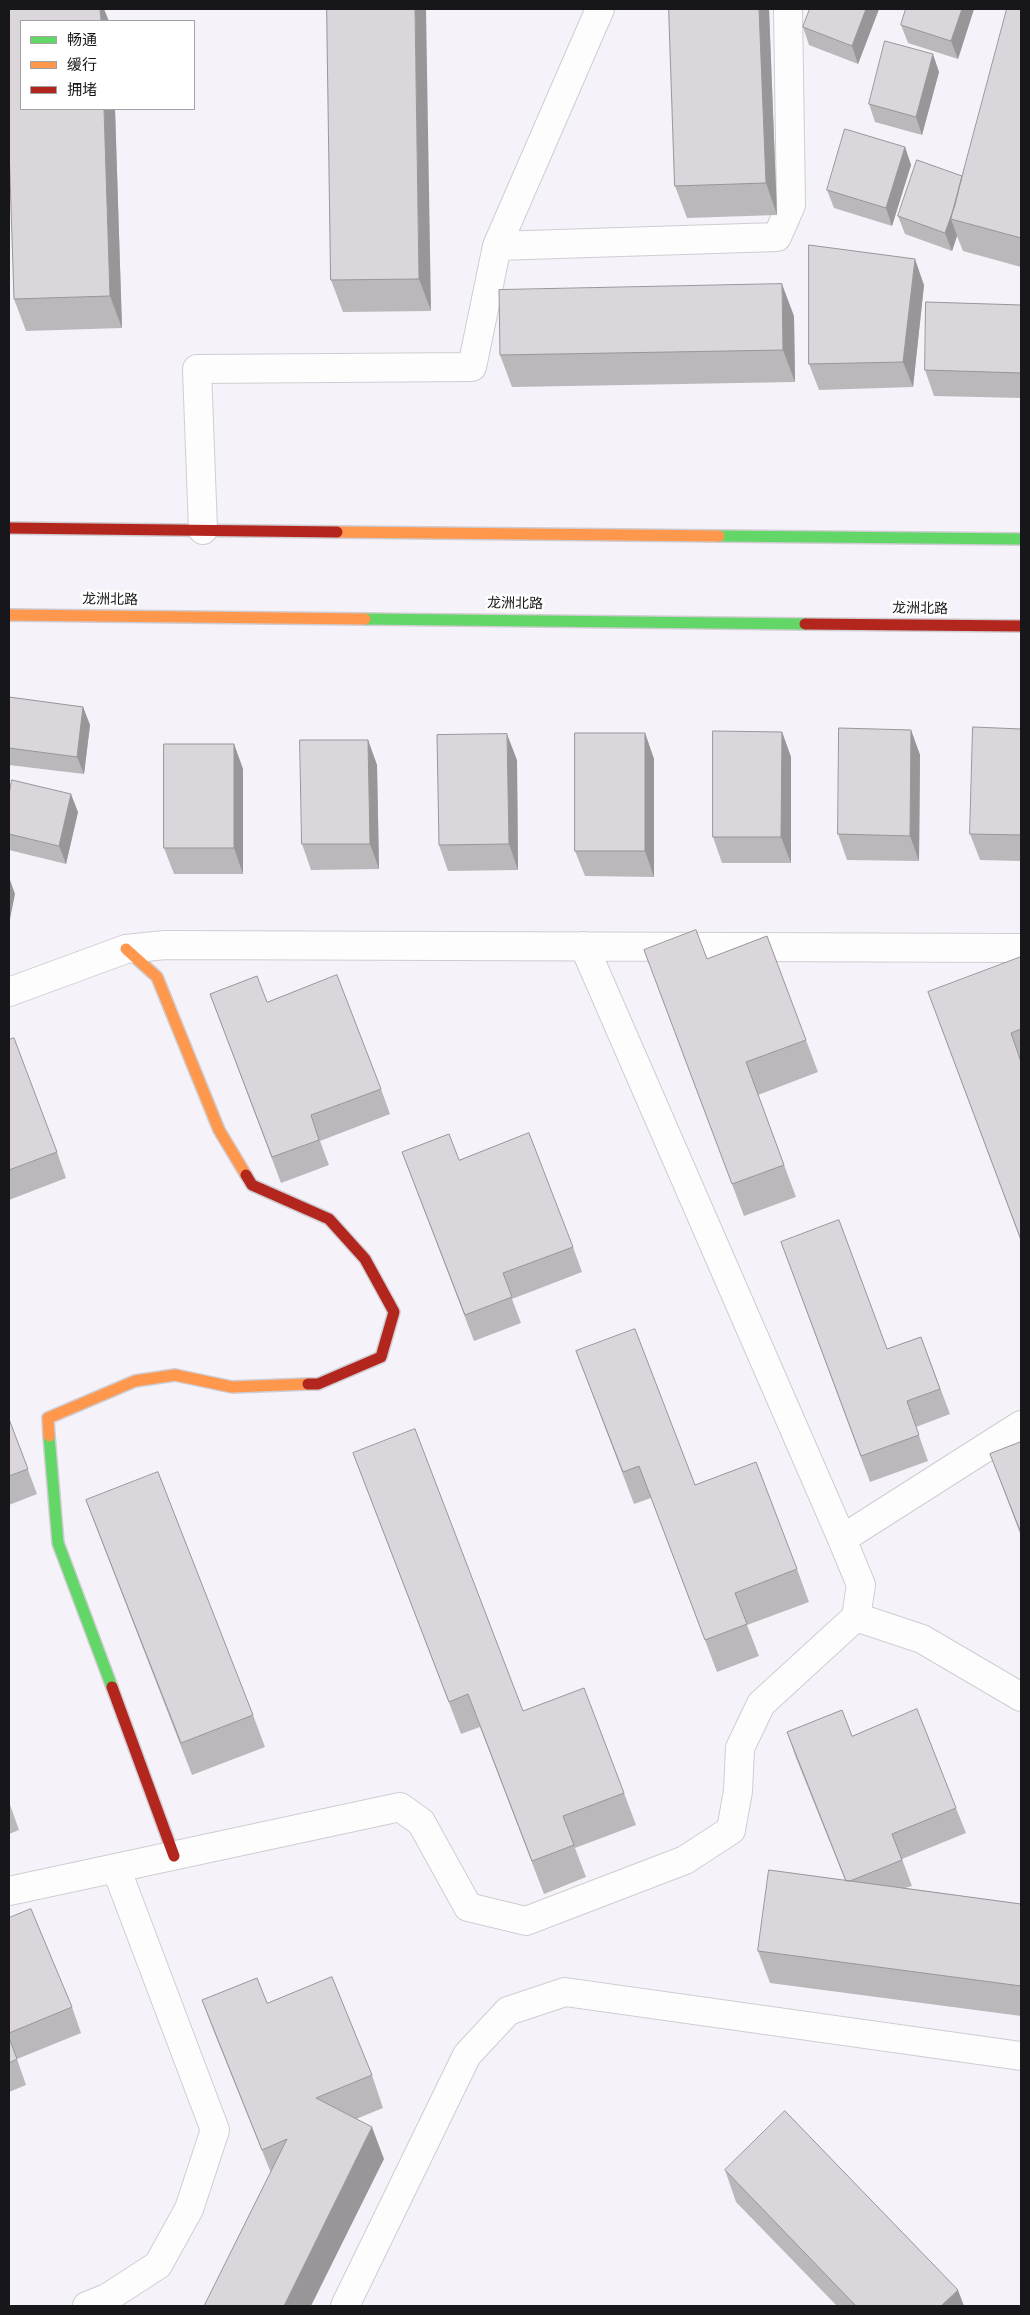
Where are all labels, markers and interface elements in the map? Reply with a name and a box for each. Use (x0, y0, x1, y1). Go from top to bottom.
legend (20, 20, 195, 110)
text: 畅通 (67, 32, 97, 51)
text: 缓行 (67, 57, 97, 76)
text: 拥堵 (67, 82, 97, 101)
street label: 龙洲北路 (82, 592, 138, 610)
street label: 龙洲北路 (487, 596, 543, 614)
street label: 龙洲北路 (892, 601, 948, 619)

